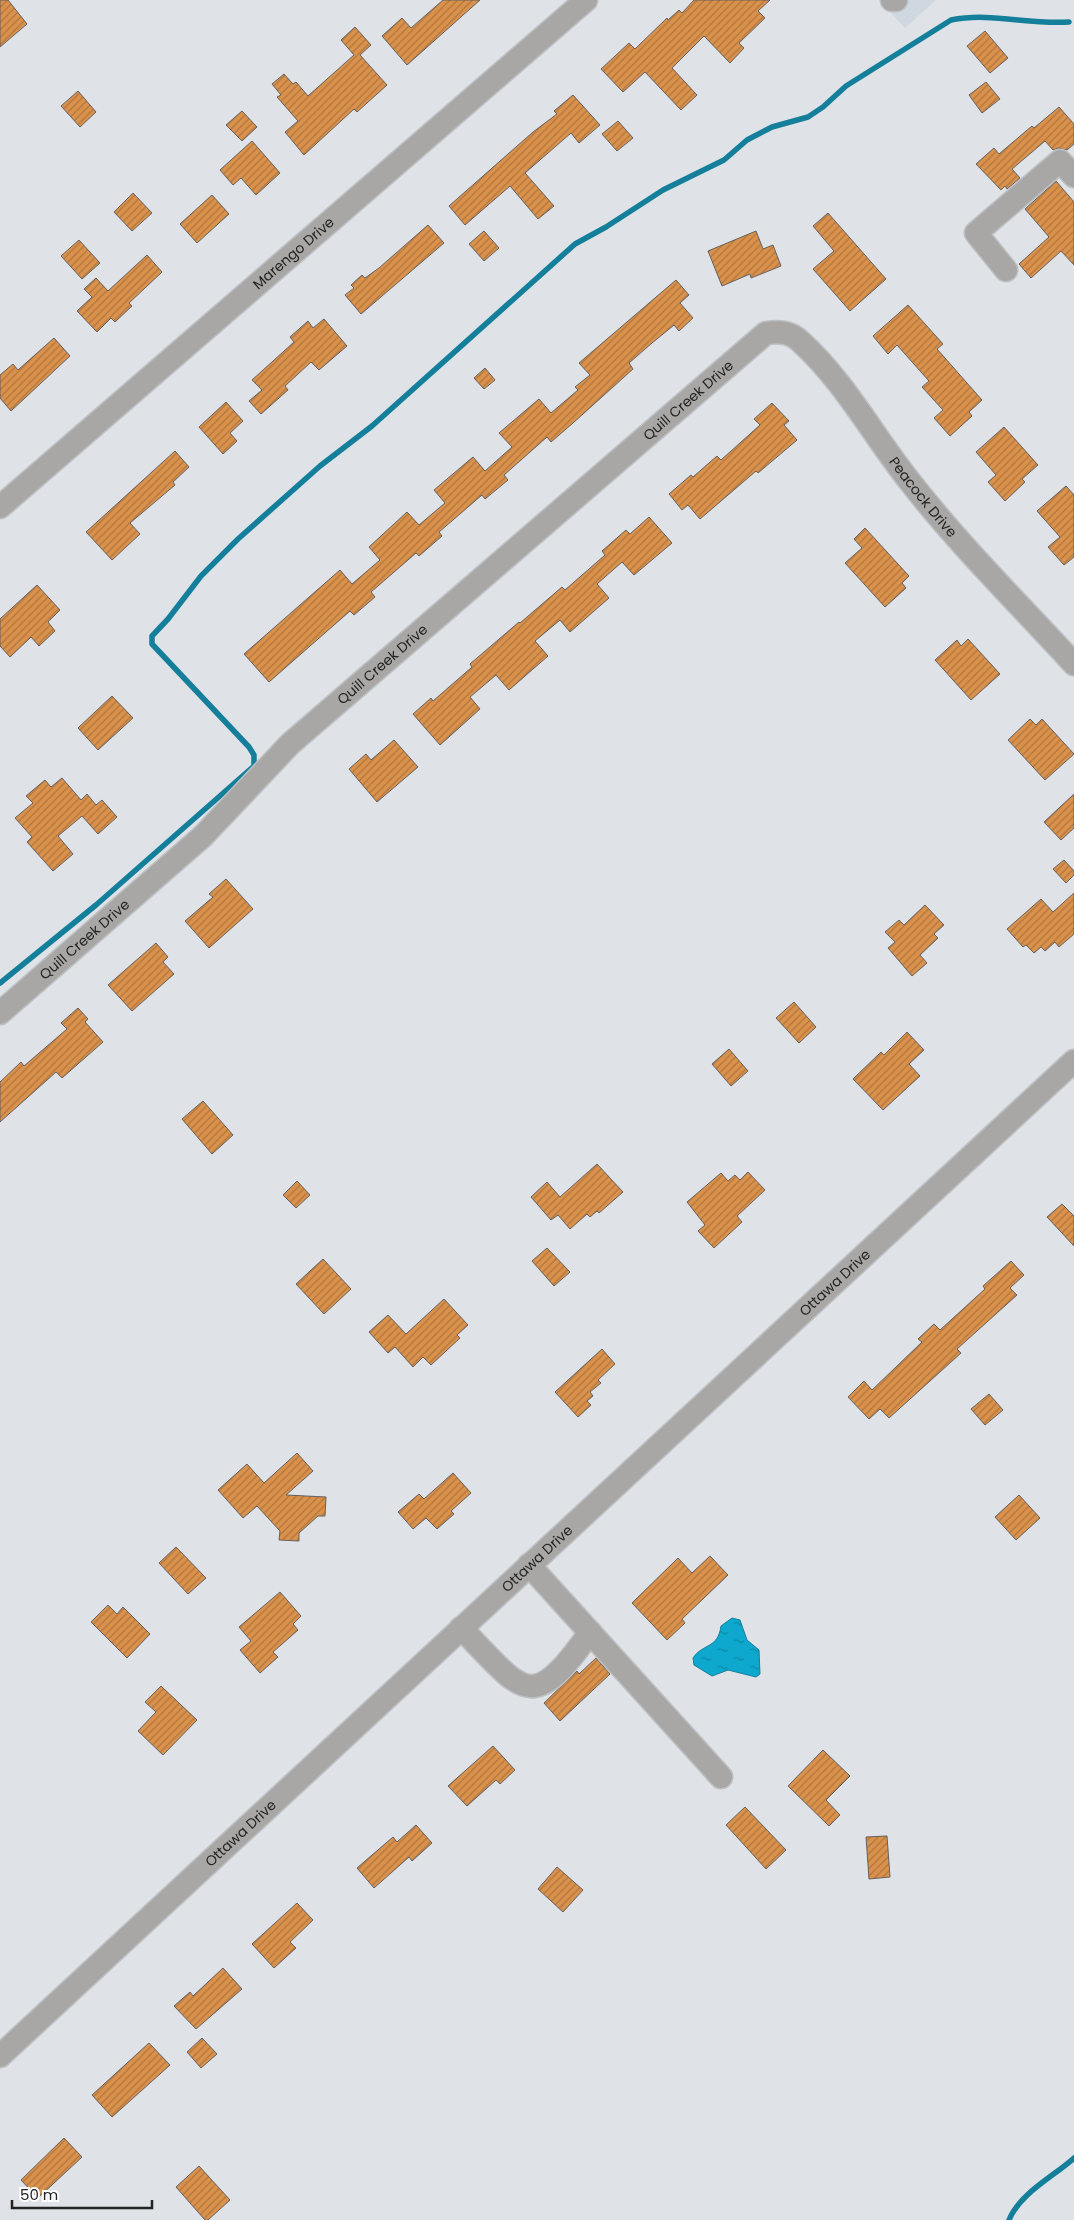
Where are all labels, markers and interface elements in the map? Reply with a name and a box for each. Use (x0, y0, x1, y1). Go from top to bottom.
street label: Marengo Drive (248, 212, 339, 294)
street label: Quill Creek Drive (639, 355, 738, 445)
street label: Peacock Drive (884, 453, 962, 542)
street label: Quill Creek Drive (333, 619, 432, 709)
street label: Quill Creek Drive (35, 894, 134, 984)
street label: Ottawa Drive (795, 1244, 875, 1321)
street label: Ottawa Drive (497, 1520, 577, 1597)
street label: Ottawa Drive (201, 1795, 281, 1871)
scale bar (12, 2178, 152, 2210)
text: 50 m (20, 2184, 58, 2205)

